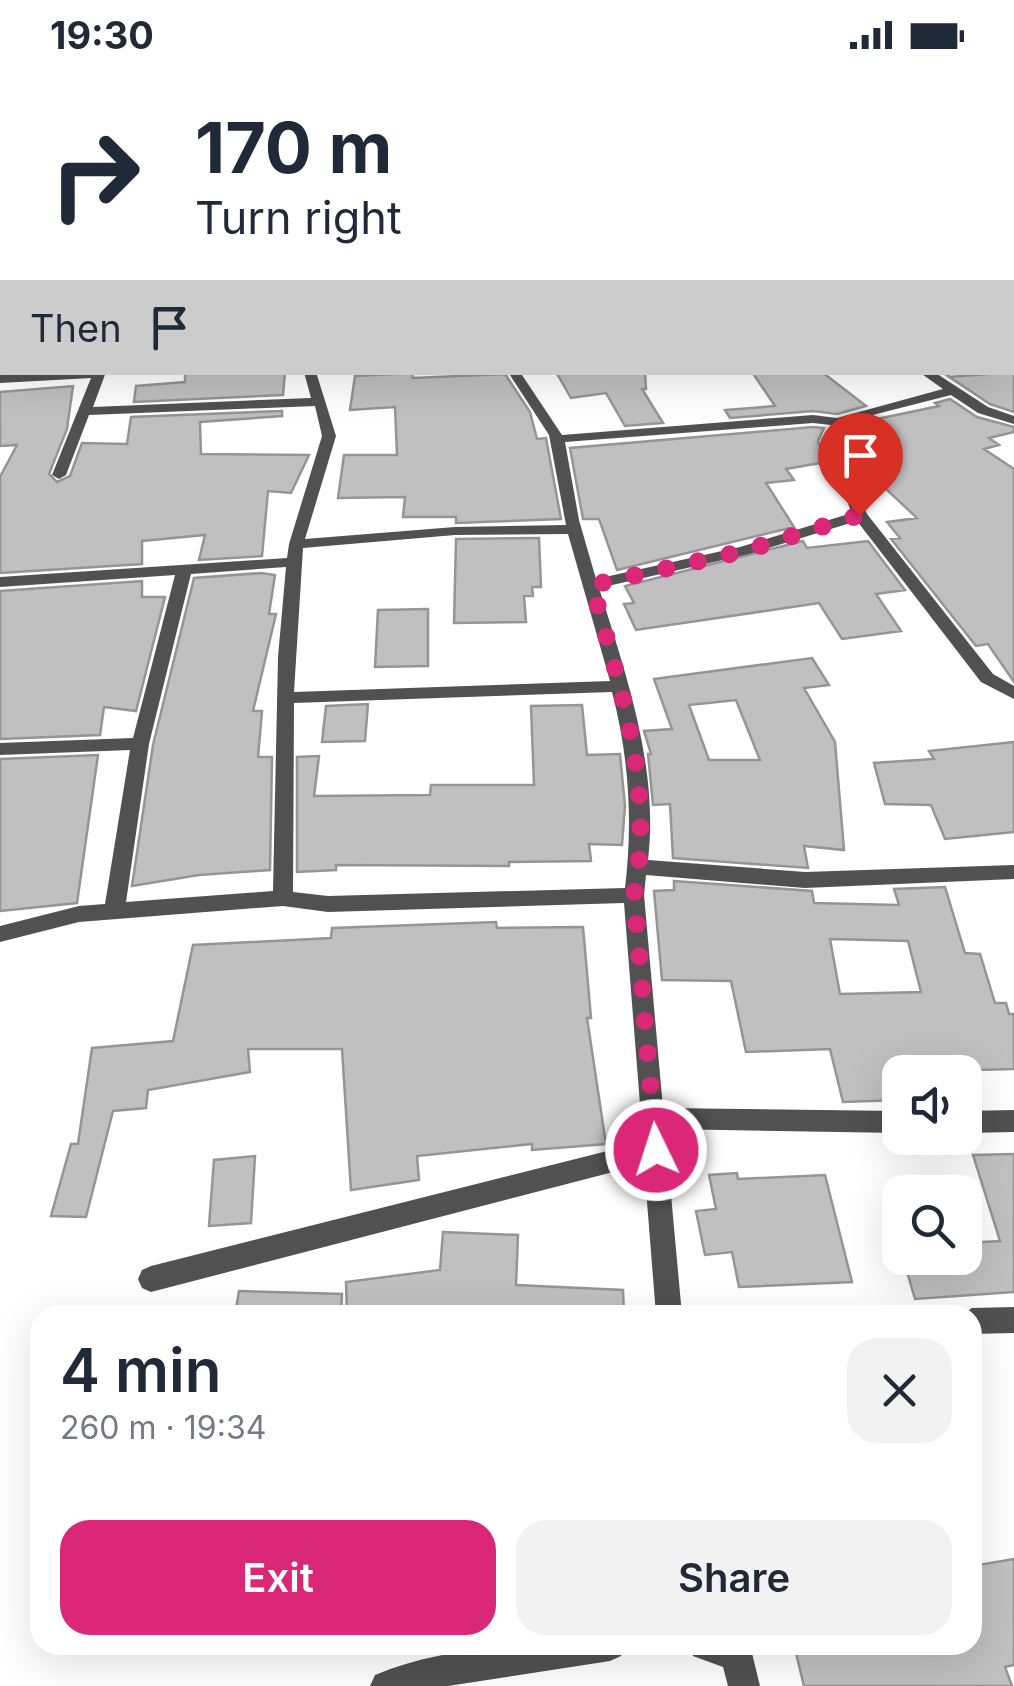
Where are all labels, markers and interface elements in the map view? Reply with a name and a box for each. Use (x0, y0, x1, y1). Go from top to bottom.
text: 19:30 (50, 12, 154, 58)
text: 170 m (195, 105, 392, 190)
icon: right (30, 110, 160, 240)
text: Turn right (195, 190, 402, 245)
icon: arrive (142, 300, 197, 355)
text: Then (30, 305, 122, 351)
pin (818, 413, 903, 516)
icon: arrive (833, 428, 888, 483)
map controls (882, 1055, 982, 1275)
button: sound (882, 1055, 982, 1155)
position arrow (604, 1098, 708, 1202)
button: search (882, 1175, 982, 1275)
text: 4 min (60, 1334, 222, 1406)
button: close (847, 1338, 952, 1443)
text: 260 m · 19:34 (60, 1408, 266, 1447)
button: Exit (60, 1520, 496, 1635)
button: Share (516, 1520, 952, 1635)

